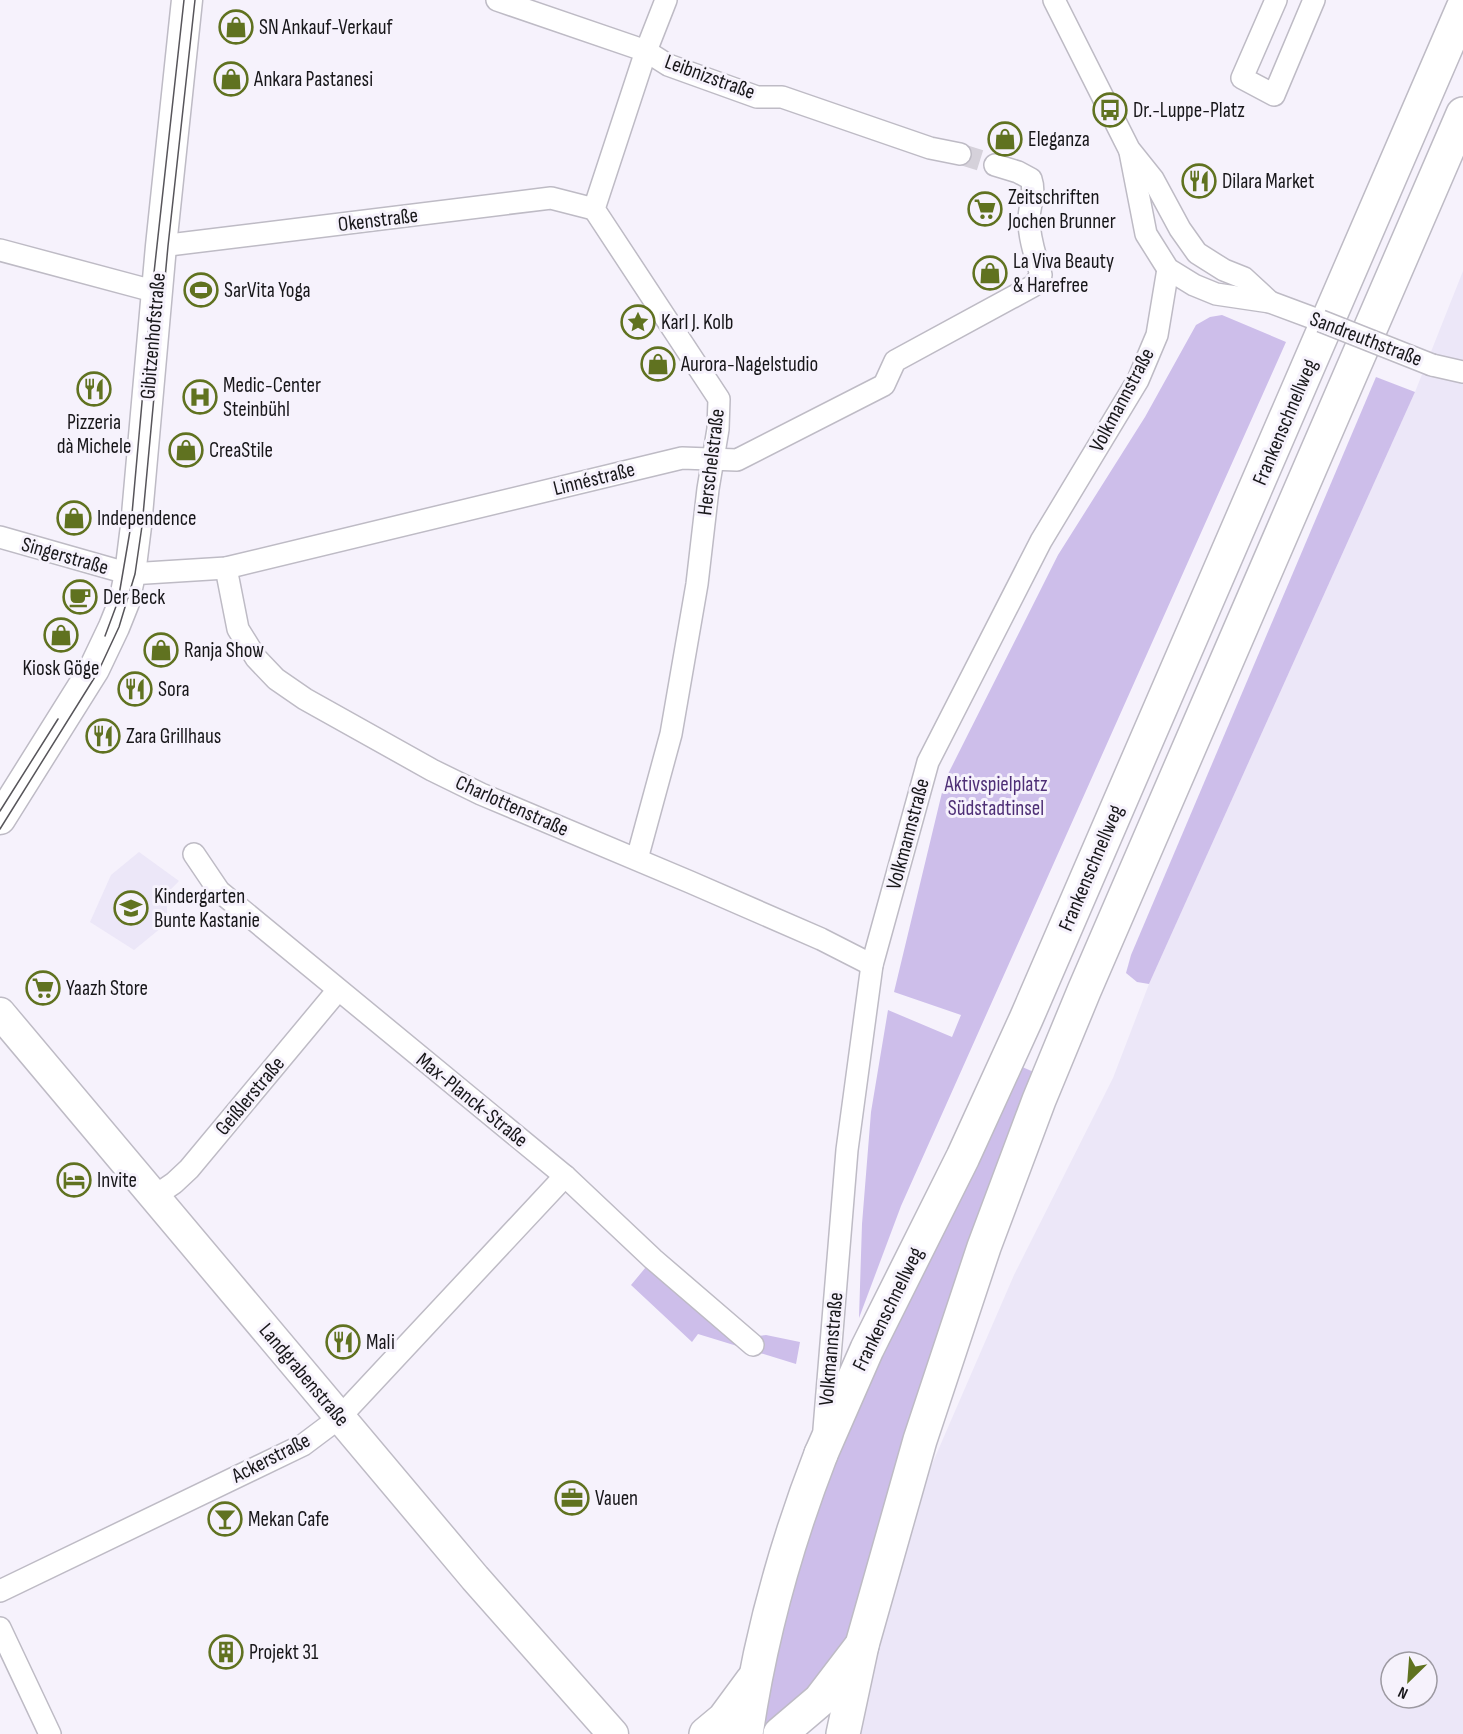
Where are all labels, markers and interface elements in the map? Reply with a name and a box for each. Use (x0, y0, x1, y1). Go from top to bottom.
shop icon: SN Ankauf-Verkauf (218, 9, 254, 45)
place label: SN Ankauf-Verkauf (259, 15, 394, 40)
street label: Leibnizstraße (662, 49, 758, 105)
shop icon: Ankara Pastanesi (213, 61, 249, 97)
place label: Ankara Pastanesi (253, 67, 373, 92)
bus stop icon: Dr.-Luppe-Platz (1092, 92, 1128, 128)
place label: Dr.-Luppe-Platz (1133, 98, 1245, 123)
shop icon: Eleganza (987, 121, 1023, 157)
place label: Eleganza (1028, 127, 1090, 152)
restaurant icon: Dilara Market (1181, 163, 1217, 199)
place label: Dilara Market (1222, 169, 1314, 194)
place label: Zeitschriften Jochen Brunner (1007, 185, 1116, 234)
supermarket icon: Zeitschriften Jochen Brunner (967, 191, 1003, 227)
street label: Okenstraße (337, 203, 419, 237)
place label: La Viva Beauty & Harefree (1013, 249, 1114, 298)
shop icon: La Viva Beauty & Harefree (972, 255, 1008, 291)
street label: Gibitzenhofstraße (135, 272, 171, 400)
sports icon: SarVita Yoga (183, 272, 219, 308)
place label: SarVita Yoga (224, 278, 311, 303)
place icon: Karl J. Kolb (620, 304, 656, 340)
street label: Sandreuthstraße (1306, 306, 1426, 372)
place label: Karl J. Kolb (661, 310, 734, 335)
street label: Volkmannstraße (1084, 344, 1160, 456)
shop icon: Aurora-Nagelstudio (640, 346, 676, 382)
place label: Aurora-Nagelstudio (680, 352, 818, 377)
street label: Frankenschnellweg (1247, 355, 1323, 489)
restaurant icon: Pizzeria dà Michele (76, 371, 112, 407)
place label: Medic-Center Steinbühl (223, 373, 321, 422)
hospital icon: Medic-Center Steinbühl (182, 379, 218, 415)
street label: Herschelstraße (692, 407, 730, 517)
place label: Pizzeria dà Michele (57, 410, 131, 459)
shop icon: CreaStile (168, 432, 204, 468)
place label: CreaStile (209, 438, 273, 463)
street label: Linnéstraße (551, 457, 637, 501)
shop icon: Independence (56, 500, 92, 536)
place label: Independence (97, 506, 197, 531)
street label: Singerstraße (19, 532, 111, 580)
cafe icon: Der Beck (62, 579, 98, 615)
place label: Der Beck (103, 585, 165, 610)
shop icon: Kiosk Göge (43, 617, 79, 653)
shop icon: Ranja Show (143, 632, 179, 668)
place label: Ranja Show (184, 638, 264, 663)
place label: Kiosk Göge (23, 656, 100, 681)
restaurant icon: Sora (117, 671, 153, 707)
place label: Sora (158, 677, 189, 702)
restaurant icon: Zara Grillhaus (85, 718, 121, 754)
place label: Zara Grillhaus (126, 724, 221, 749)
street label: Charlottenstraße (452, 770, 572, 842)
park label: Aktivspielplatz Südstadtinsel (943, 772, 1048, 821)
street label: Volkmannstraße (881, 776, 935, 892)
street label: Frankenschnellweg (1053, 801, 1129, 935)
place label: Kindergarten Bunte Kastanie (154, 884, 260, 933)
school or university icon: Kindergarten Bunte Kastanie (113, 890, 149, 926)
supermarket icon: Yaazh Store (25, 970, 61, 1006)
place label: Yaazh Store (66, 976, 148, 1001)
street label: Max-Planck-Straße (411, 1047, 533, 1153)
street label: Geißlerstraße (210, 1052, 290, 1140)
hotel icon: Invite (56, 1162, 92, 1198)
place label: Invite (97, 1168, 137, 1193)
street label: Frankenschnellweg (847, 1243, 929, 1375)
street label: Volkmannstraße (814, 1291, 848, 1407)
street label: Landgrabenstraße (254, 1318, 354, 1432)
restaurant icon: Mali (325, 1324, 361, 1360)
place label: Mali (366, 1330, 395, 1355)
street label: Ackerstraße (227, 1428, 314, 1489)
office icon: Vauen (554, 1480, 590, 1516)
place label: Vauen (595, 1486, 638, 1511)
bar icon: Mekan Cafe (207, 1501, 243, 1537)
place label: Mekan Cafe (248, 1507, 329, 1532)
building icon: Projekt 31 (208, 1634, 244, 1670)
place label: Projekt 31 (249, 1640, 319, 1665)
north arrow (1379, 1650, 1439, 1710)
text: N (1395, 1682, 1411, 1703)

